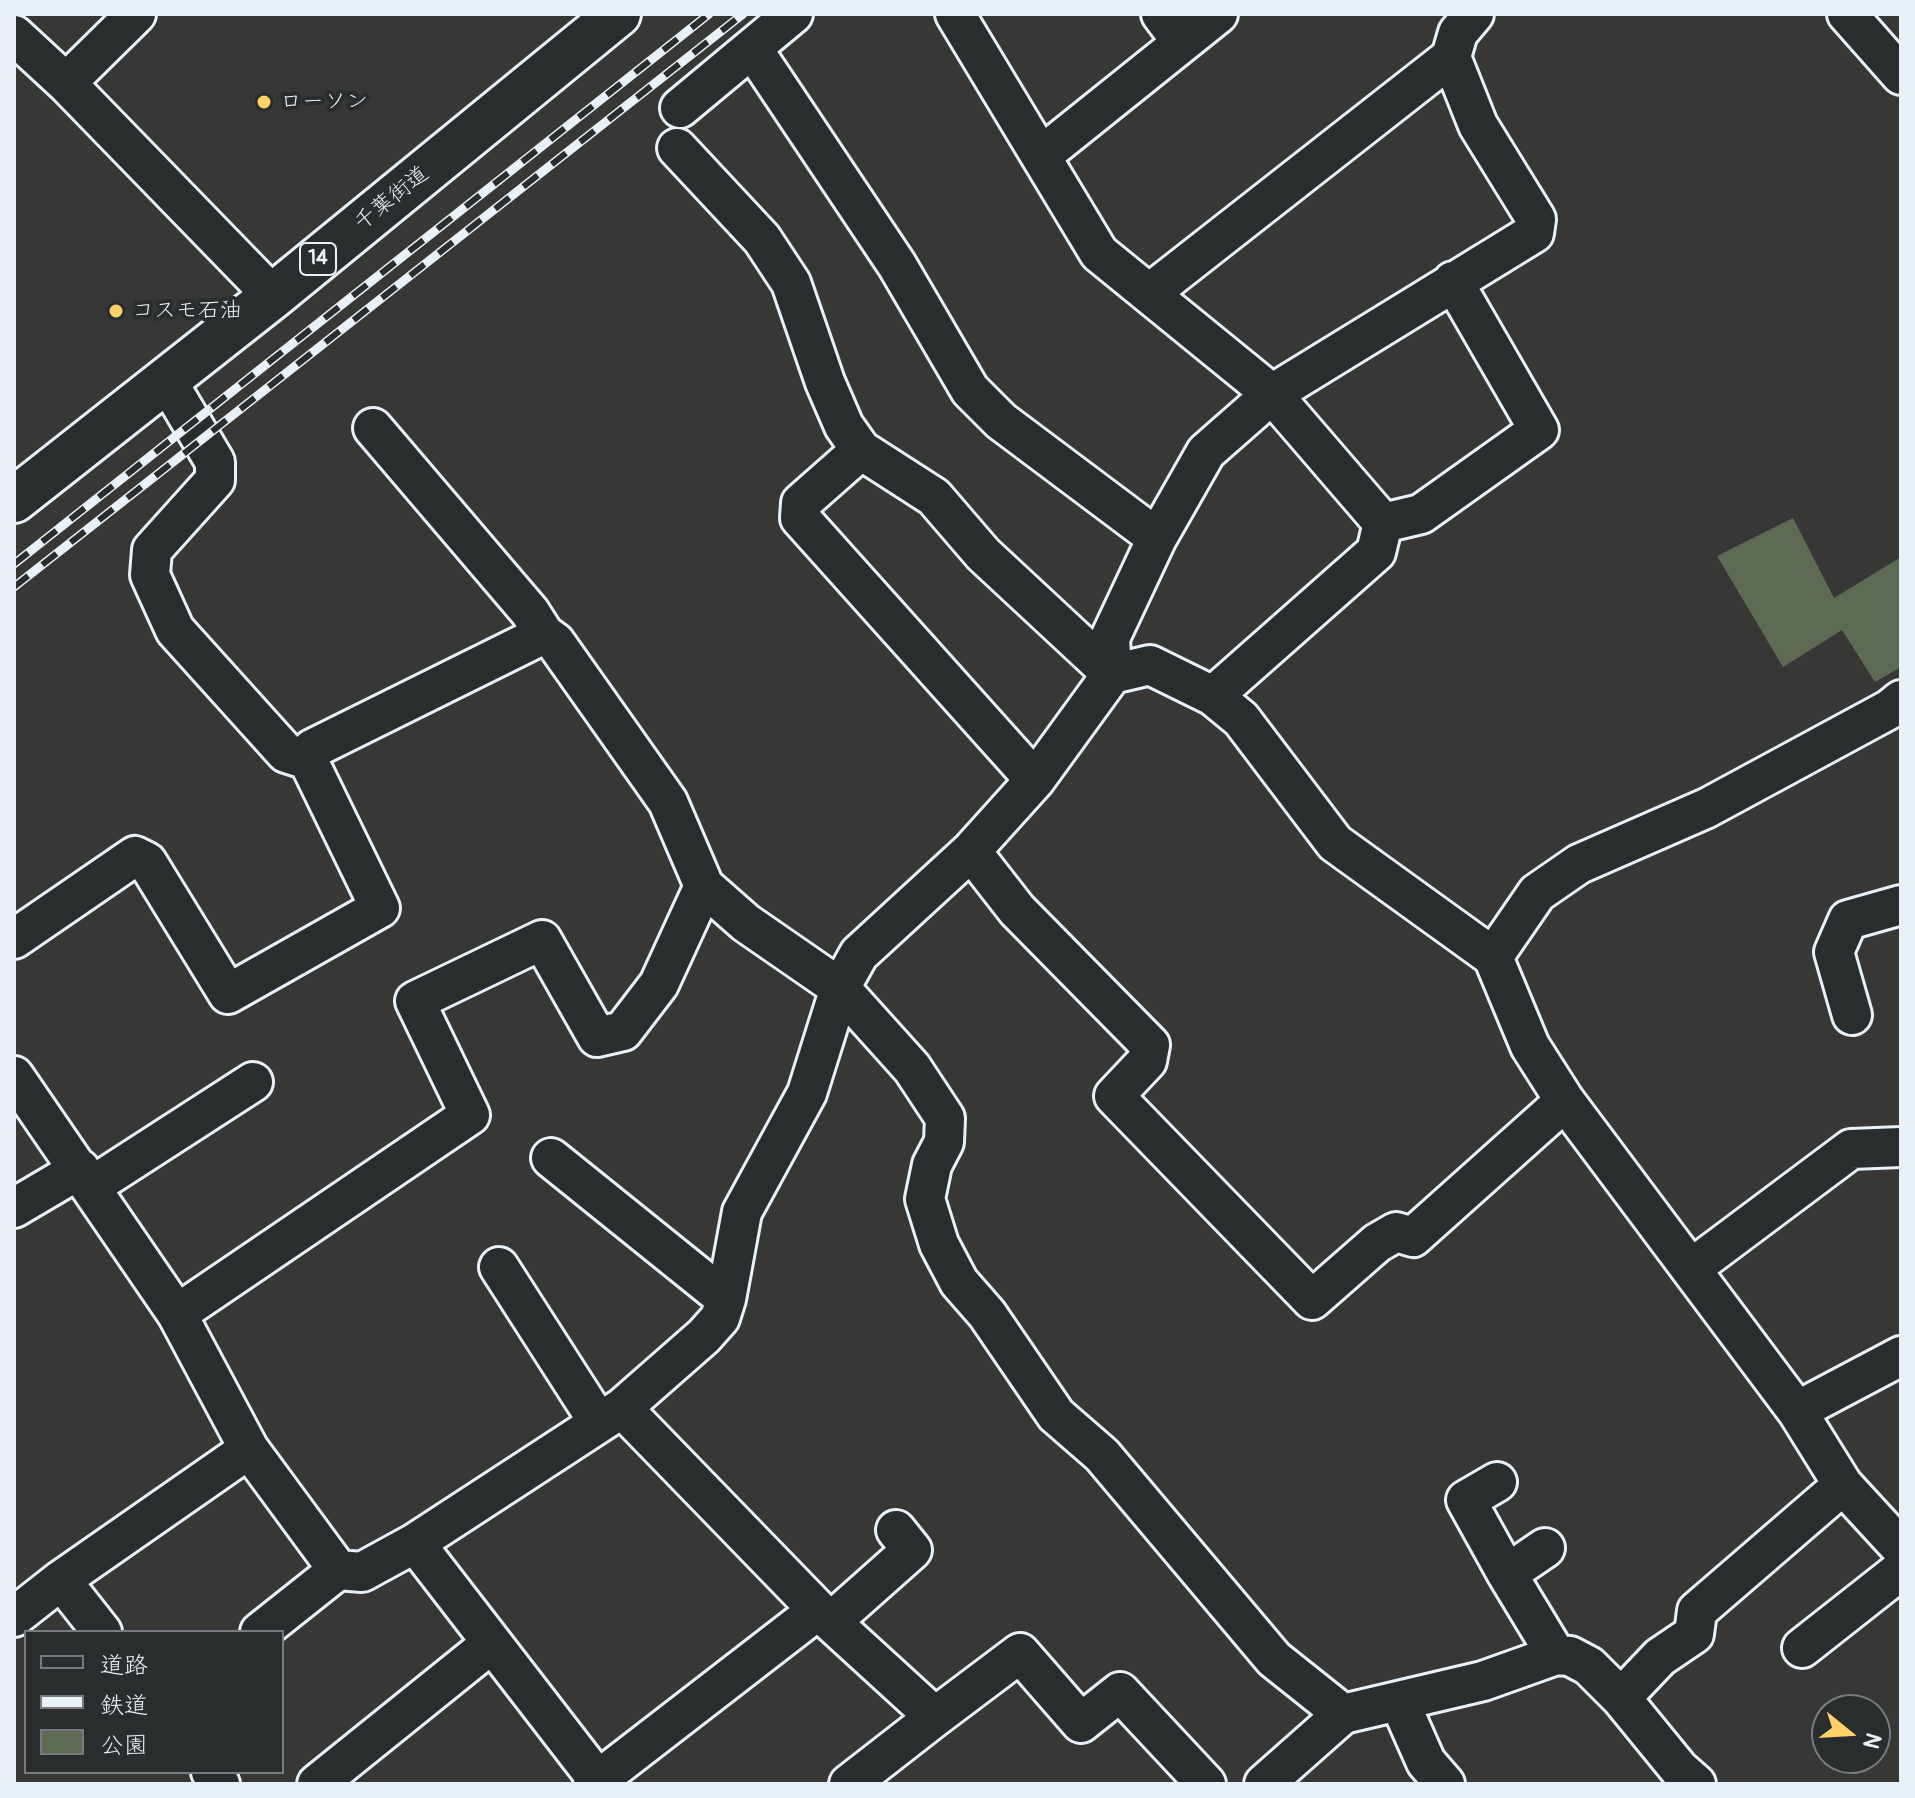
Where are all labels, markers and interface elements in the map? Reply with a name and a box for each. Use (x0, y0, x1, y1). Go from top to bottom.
place label: ローソン (280, 89, 368, 115)
marker: ローソン (255, 93, 273, 111)
street label: 千葉街道 (349, 161, 435, 237)
road number: 14 (300, 243, 336, 275)
place label: コスモ石油 (132, 298, 242, 324)
marker: コスモ石油 (107, 302, 125, 320)
legend (24, 1630, 284, 1774)
text: 道路 (100, 1651, 148, 1680)
text: 鉄道 (100, 1691, 148, 1720)
north arrow (1811, 1694, 1891, 1774)
text: N (1856, 1729, 1888, 1752)
text: 公園 (100, 1731, 148, 1760)

